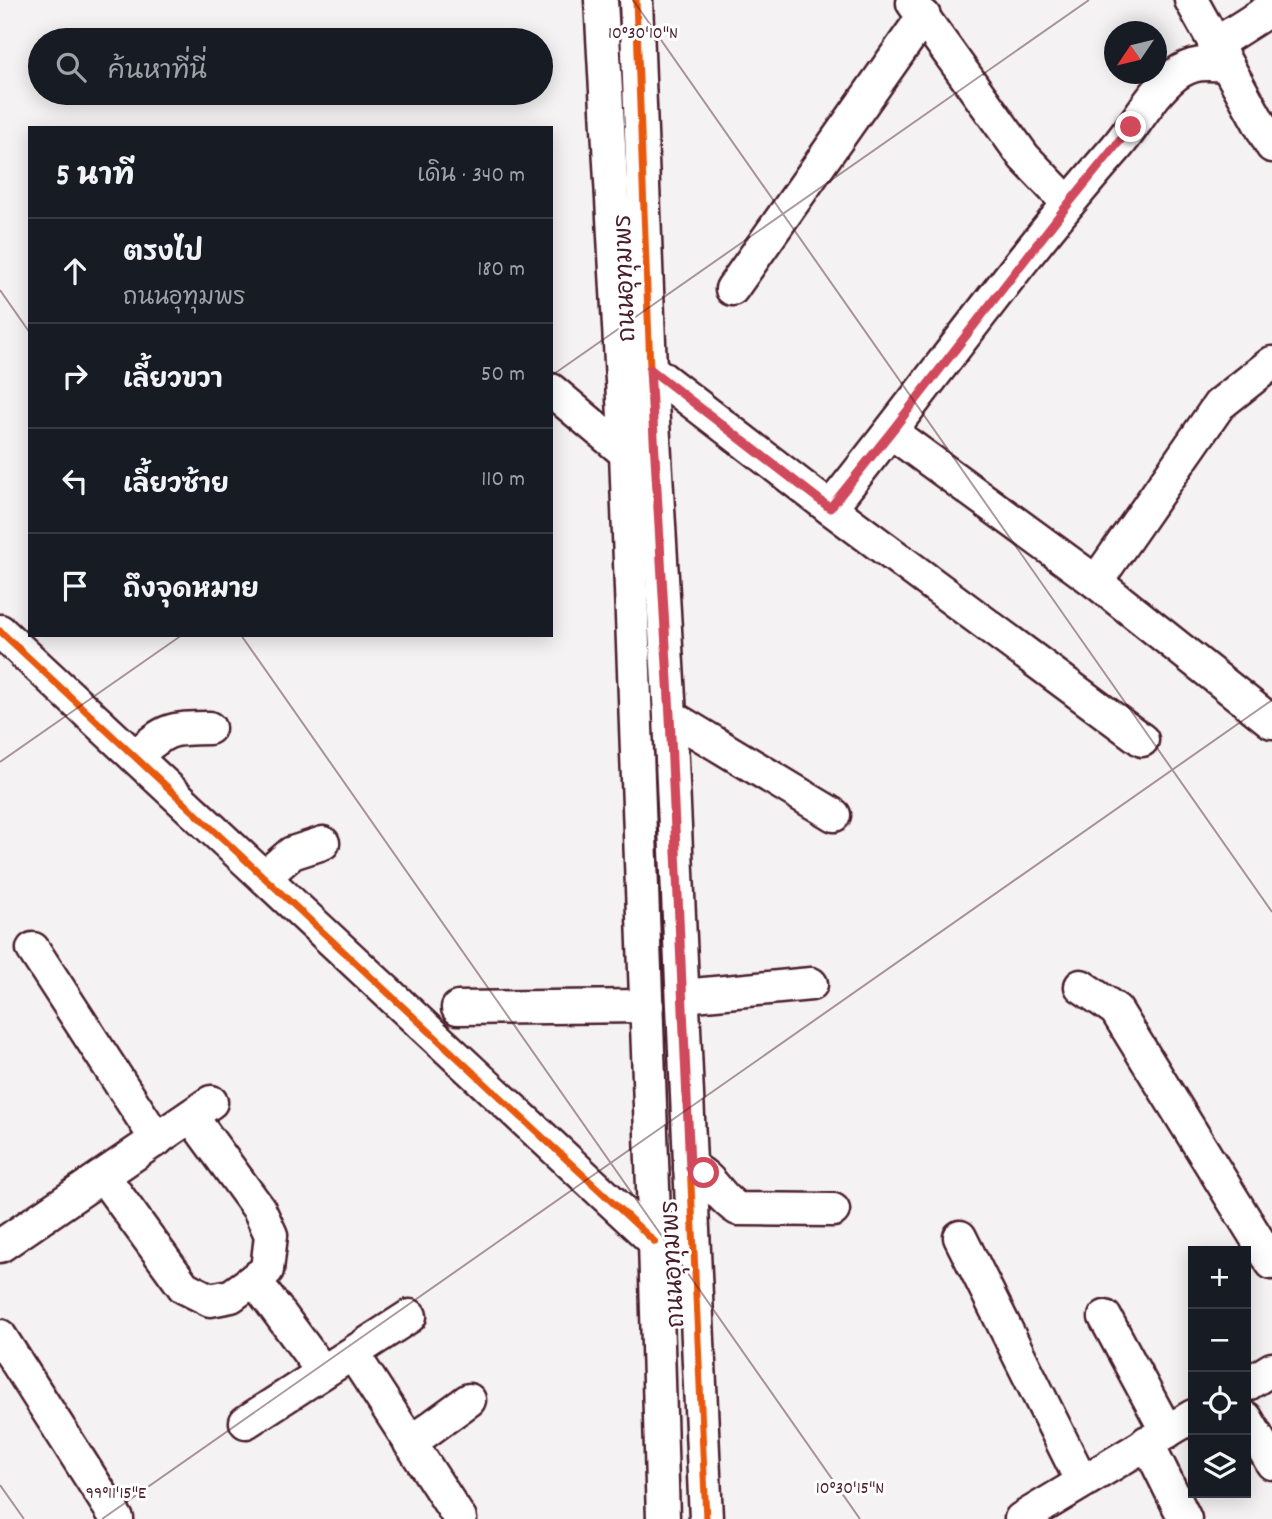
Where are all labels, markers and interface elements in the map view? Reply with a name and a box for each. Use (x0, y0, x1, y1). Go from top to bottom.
north arrow (1104, 21, 1167, 84)
text: 10°30'10"N (608, 22, 678, 47)
search box (28, 28, 553, 105)
icon: search (52, 48, 90, 86)
text: ค้นหาที่นี่ (108, 54, 207, 91)
route end (1115, 111, 1146, 142)
text: 5 นาที (56, 157, 135, 200)
text: เดิน · 340 m (417, 160, 525, 193)
street label: ถนนอุทุมพร (608, 214, 646, 342)
text: ตรงไป (123, 236, 203, 273)
icon: ahead (56, 252, 94, 290)
text: 180 m (477, 254, 525, 287)
text: ถนนอุทุมพร (123, 283, 246, 316)
icon: right (56, 357, 94, 395)
text: 50 m (481, 359, 525, 392)
text: เลี้ยวขวา (123, 363, 223, 400)
icon: left (56, 462, 94, 500)
text: 110 m (481, 464, 525, 497)
text: เลี้ยวซ้าย (123, 468, 229, 505)
icon: arrive (56, 567, 94, 605)
text: ถึงจุดหมาย (123, 573, 259, 610)
route start (688, 1157, 719, 1188)
street label: ถนนอุทุมพร (655, 1199, 695, 1329)
map controls (1188, 1246, 1251, 1498)
button: + (1188, 1246, 1251, 1309)
button: − (1188, 1309, 1251, 1372)
button: locate (1188, 1372, 1251, 1435)
button: layers (1188, 1435, 1251, 1498)
text: 10°30'15"N (816, 1477, 884, 1502)
text: 99°11'15"E (86, 1482, 146, 1507)

